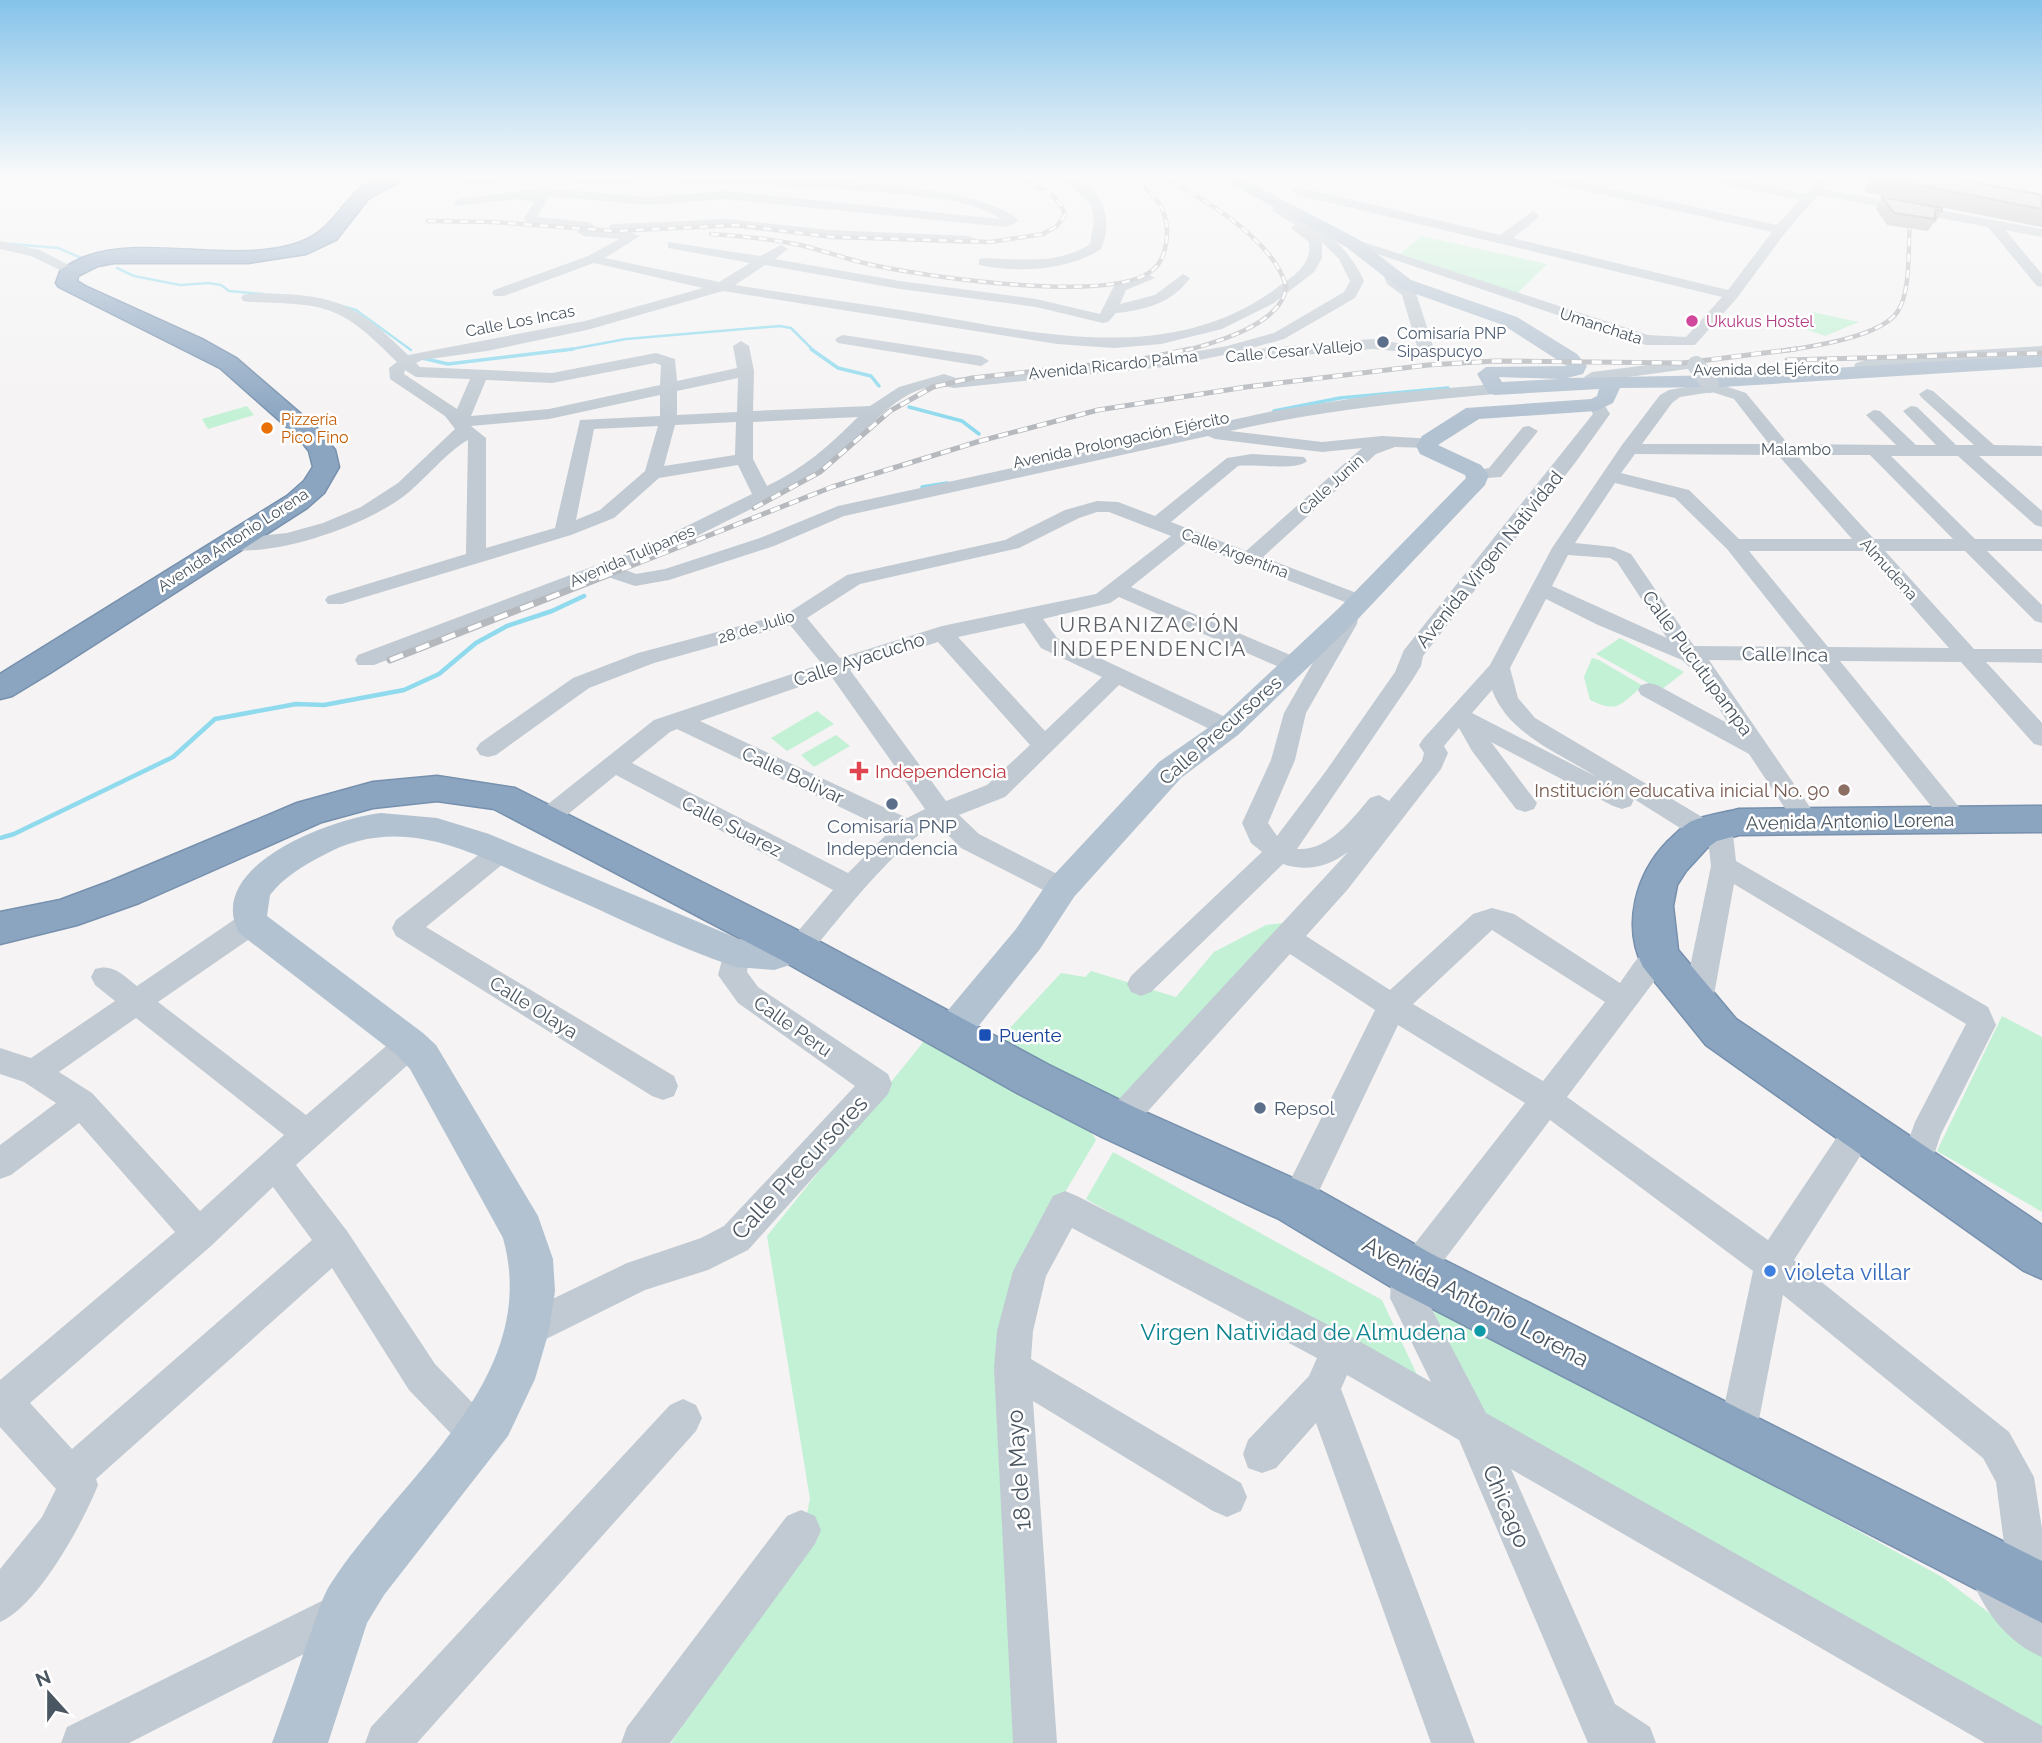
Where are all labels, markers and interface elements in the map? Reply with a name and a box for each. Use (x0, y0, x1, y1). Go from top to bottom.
street label: Calle Los Incas (464, 301, 576, 341)
street label: Umanchata (1557, 304, 1645, 348)
place label: Ukukus Hostel (1706, 312, 1814, 331)
marker: Ukukus Hostel (1684, 313, 1700, 329)
place label: Comisaría PNP Sipaspucyo (1397, 324, 1506, 361)
marker: Comisaría PNP Sipaspucyo (1375, 334, 1391, 350)
street label: Calle Cesar Vallejo (1225, 336, 1363, 366)
street label: Avenida Ricardo Palma (1027, 347, 1199, 383)
street label: Avenida del Ejército (1693, 358, 1839, 380)
street label: Avenida Prolongación Ejército (1011, 408, 1231, 472)
place label: Pizzería Pico Fino (281, 410, 349, 447)
marker: Pizzería Pico Fino (259, 420, 275, 436)
street label: Malambo (1761, 440, 1831, 459)
street label: Calle Junin (1295, 451, 1367, 519)
street label: Avenida Virgen Natividad (1411, 466, 1567, 652)
street label: Avenida Antonio Lorena (154, 484, 312, 596)
street label: Avenida Tulipanes (567, 521, 698, 591)
street label: Calle Argentina (1179, 524, 1291, 582)
street label: Almudena (1856, 534, 1922, 604)
street label: Calle Pucutupampa (1638, 586, 1758, 740)
street label: 28 de Julio (715, 606, 797, 648)
district label: URBANIZACIÓN INDEPENDENCIA (1052, 612, 1248, 661)
street label: Calle Ayacucho (791, 627, 927, 691)
street label: Calle Inca (1742, 642, 1828, 666)
street label: Calle Precursores (1154, 671, 1286, 789)
street label: Calle Bolivar (739, 742, 848, 808)
place label: Independencia (875, 760, 1007, 782)
marker: Independencia (849, 761, 869, 781)
place label: Institución educativa inicial No. 90 (1534, 779, 1830, 801)
marker: Institución educativa inicial No. 90 (1836, 782, 1852, 798)
street label: Calle Suarez (678, 791, 786, 861)
marker: Comisaría PNP Independencia (884, 796, 900, 812)
street label: Avenida Antonio Lorena (1746, 808, 1954, 834)
place label: Comisaría PNP Independencia (826, 815, 958, 859)
street label: Calle Olaya (486, 971, 582, 1043)
street label: Calle Peru (750, 991, 836, 1061)
place label: Puente (999, 1024, 1062, 1046)
marker: Puente (977, 1027, 993, 1043)
street label: Calle Precursores (725, 1089, 873, 1245)
place label: Repsol (1274, 1097, 1335, 1119)
marker: Repsol (1252, 1100, 1268, 1116)
street label: Avenida Antonio Lorena (1358, 1230, 1594, 1372)
place label: violeta villar (1784, 1258, 1910, 1285)
marker: violeta villar (1762, 1263, 1778, 1279)
place label: Virgen Natividad de Almudena (1140, 1318, 1466, 1345)
marker: Virgen Natividad de Almudena (1472, 1323, 1488, 1339)
street label: 18 de Mayo (1000, 1409, 1036, 1531)
street label: Chicago (1478, 1461, 1536, 1551)
north arrow (14, 1659, 84, 1729)
text: N (32, 1665, 54, 1691)

